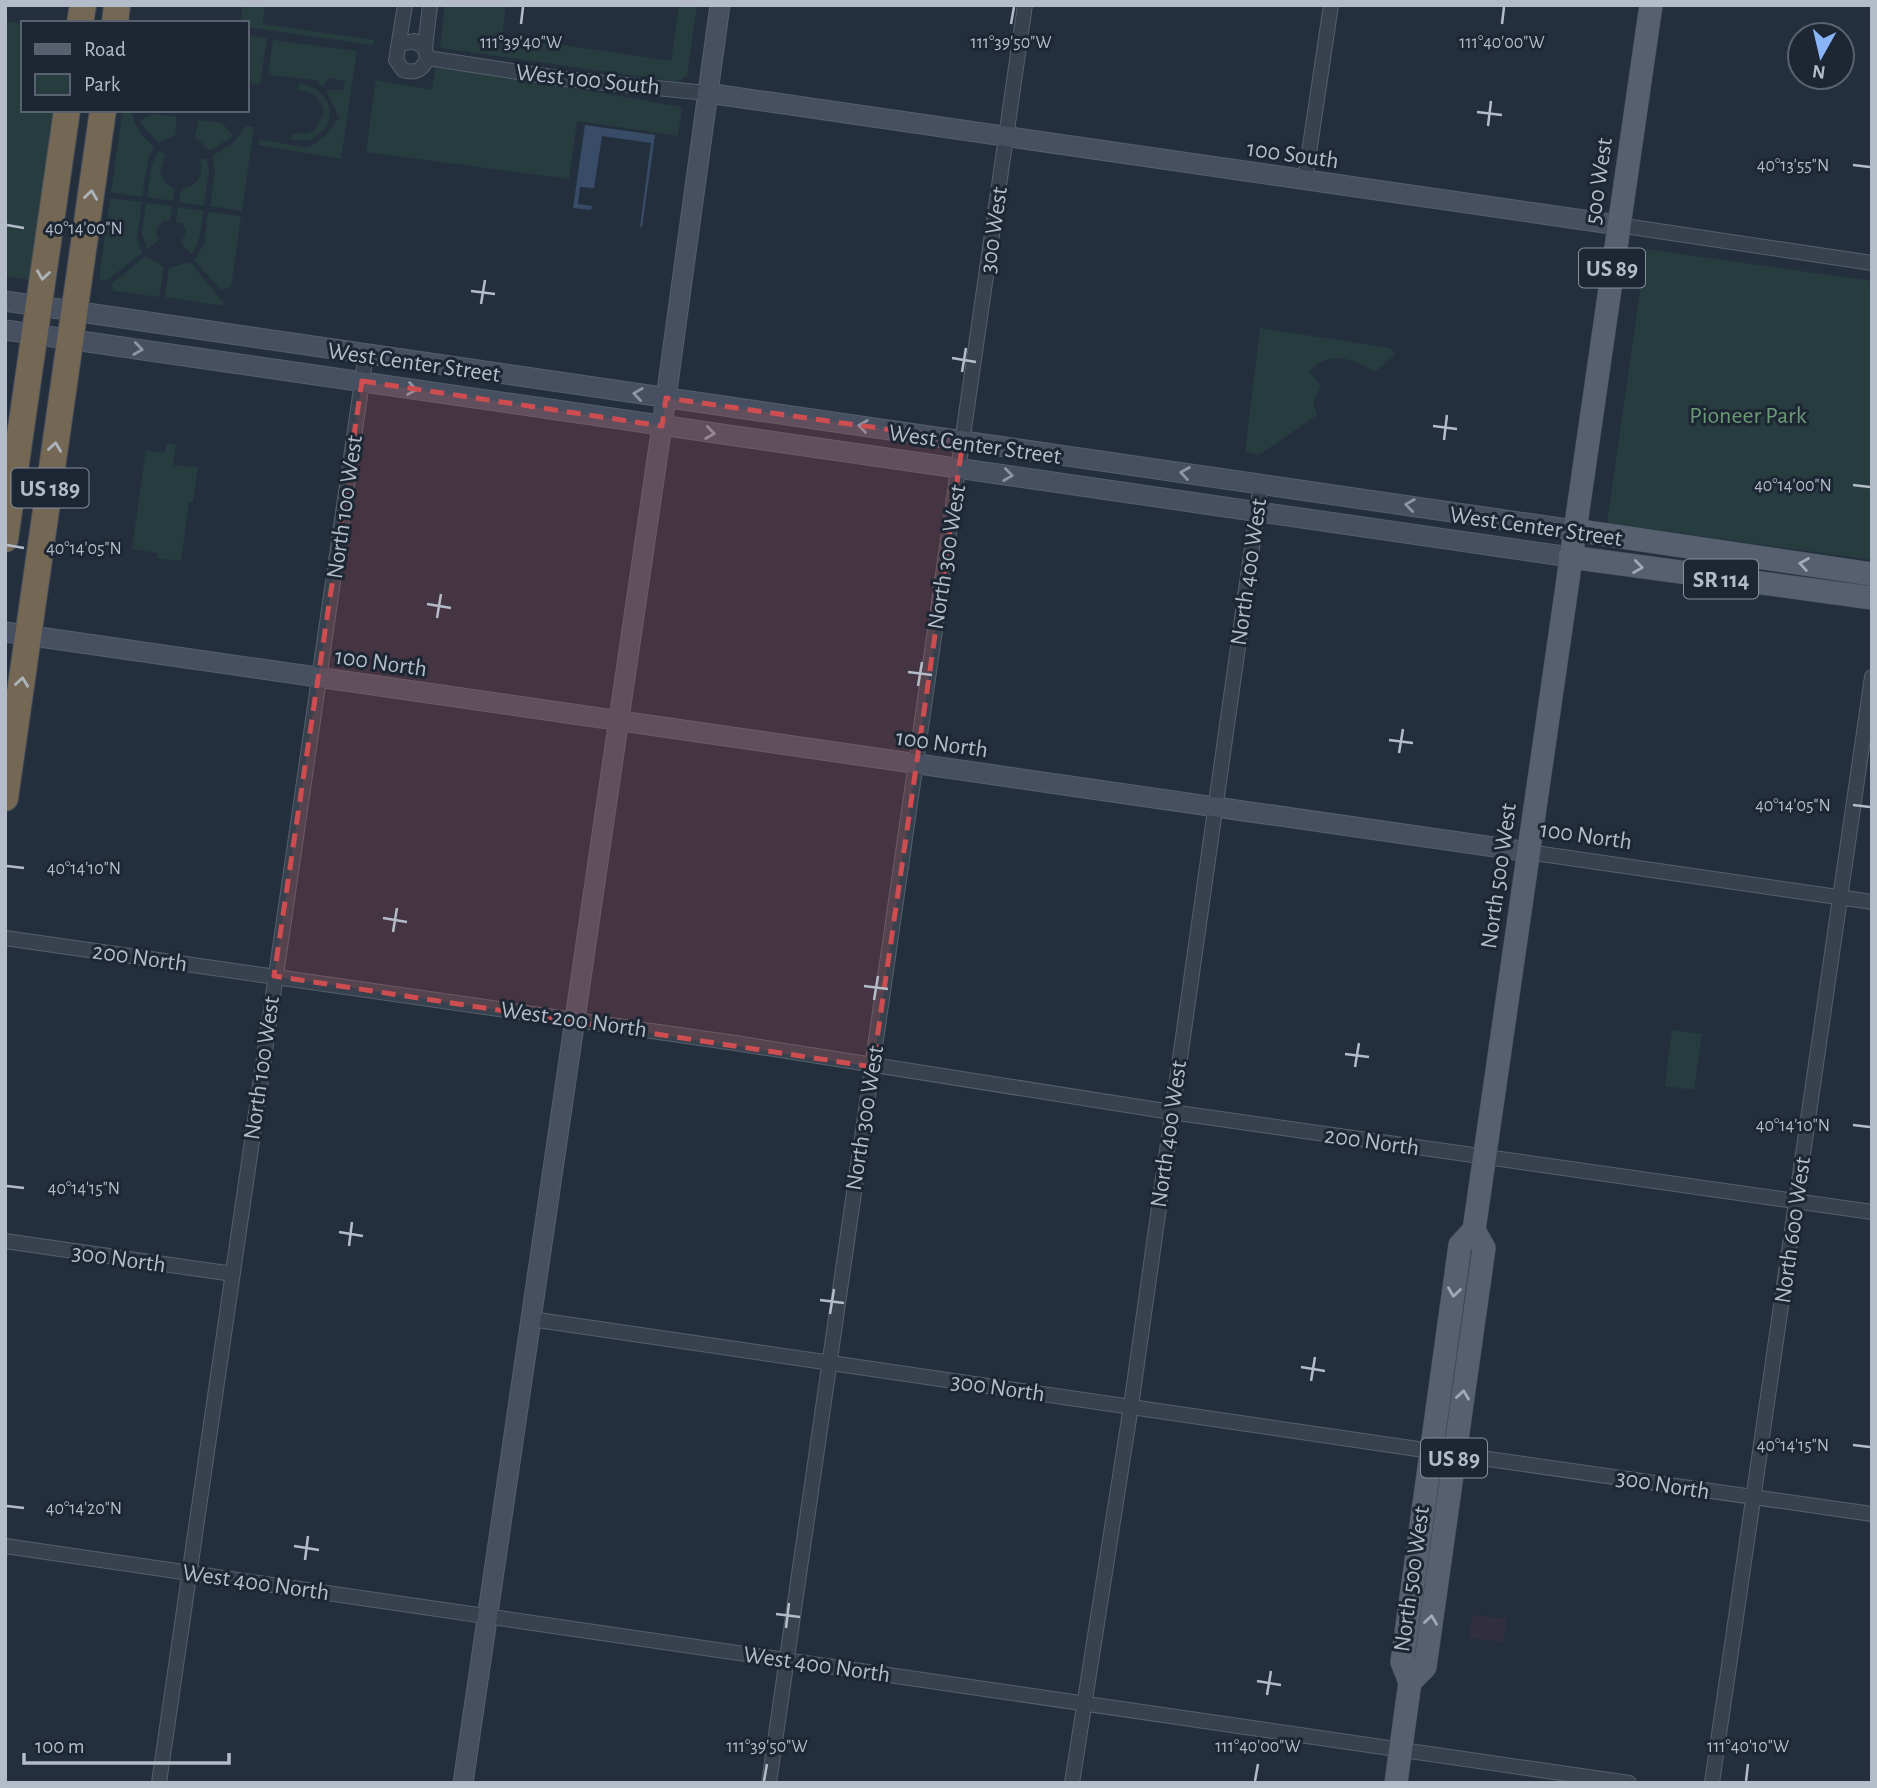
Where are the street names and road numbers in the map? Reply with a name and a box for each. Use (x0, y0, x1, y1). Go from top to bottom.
street label: West 100 South (515, 61, 661, 99)
street label: 500 West (1581, 136, 1617, 226)
street label: 100 South (1245, 137, 1340, 173)
street label: 300 West (976, 185, 1012, 275)
road number: US 89 (1579, 248, 1645, 288)
street label: West Center Street (326, 339, 502, 387)
street label: West Center Street (887, 421, 1063, 469)
street label: North 100 West (323, 433, 367, 581)
road number: US 189 (12, 468, 88, 508)
street label: North 300 West (924, 483, 970, 631)
street label: North 400 West (1227, 497, 1271, 647)
street label: West Center Street (1448, 503, 1624, 551)
road number: SR 114 (1684, 559, 1758, 598)
street label: 100 North (333, 645, 429, 681)
street label: 100 North (894, 726, 990, 762)
street label: North 500 West (1477, 802, 1521, 950)
street label: 100 North (1538, 818, 1634, 854)
street label: 200 North (91, 939, 189, 977)
street label: North 100 West (240, 994, 284, 1142)
street label: West 200 North (499, 998, 649, 1042)
street label: North 300 West (842, 1044, 888, 1192)
street label: North 400 West (1147, 1059, 1191, 1209)
street label: 200 North (1323, 1123, 1421, 1161)
street label: North 600 West (1771, 1155, 1815, 1305)
street label: 300 North (70, 1241, 167, 1277)
street label: 300 North (949, 1370, 1046, 1406)
road number: US 89 (1421, 1438, 1487, 1478)
street label: 300 North (1614, 1466, 1711, 1504)
street label: North 500 West (1390, 1505, 1434, 1653)
street label: West 400 North (181, 1561, 331, 1605)
street label: West 400 North (742, 1643, 892, 1687)

